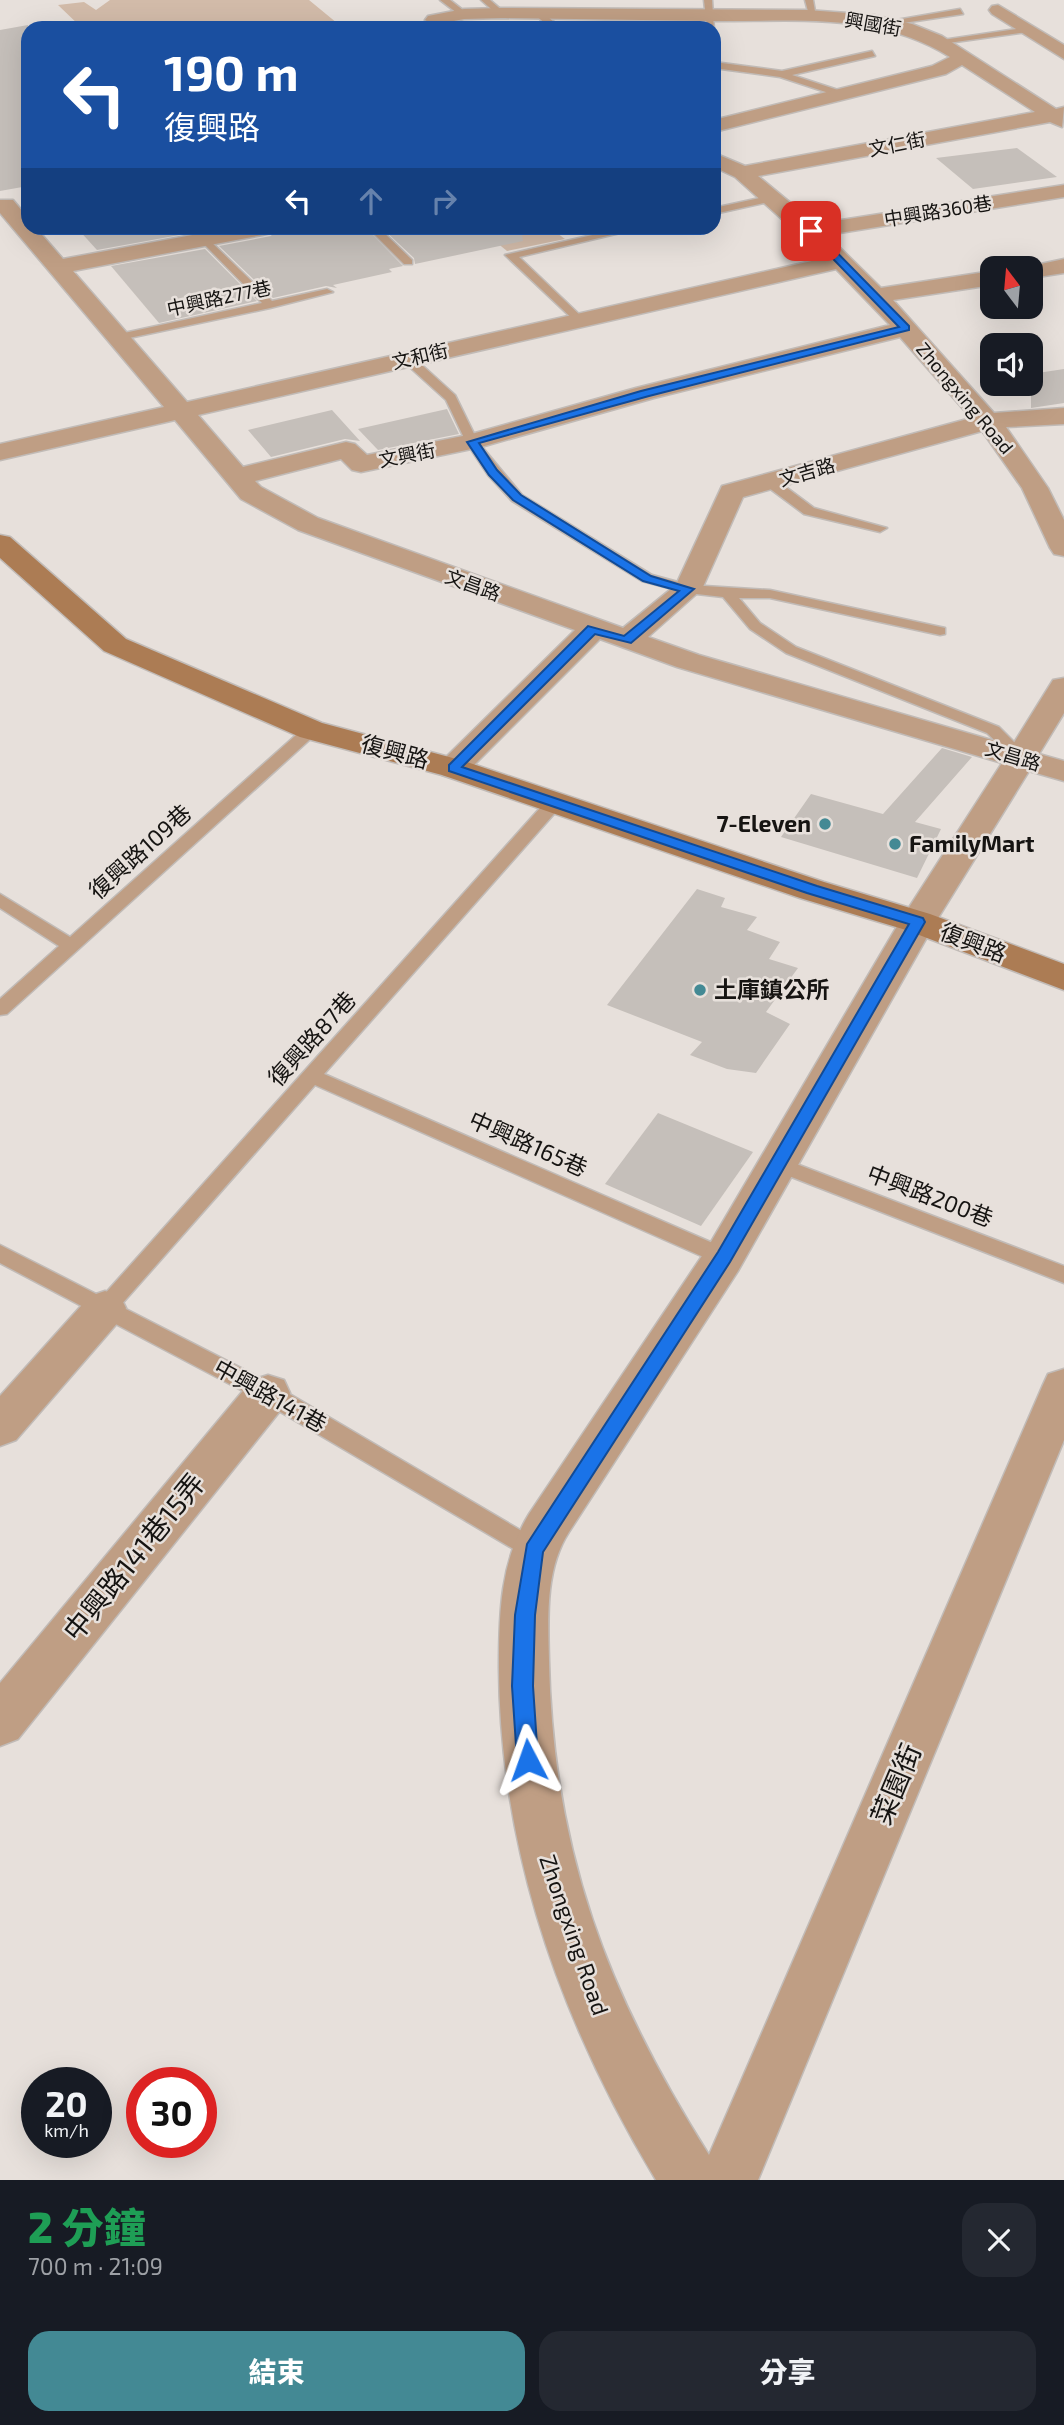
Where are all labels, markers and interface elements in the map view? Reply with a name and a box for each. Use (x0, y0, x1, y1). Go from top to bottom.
street label: 興國街 (843, 7, 903, 40)
text: 190 m (164, 42, 299, 101)
icon: left (49, 49, 140, 140)
text: 復興路 (164, 107, 260, 145)
street label: 文仁街 (867, 127, 927, 160)
icon: left (279, 182, 317, 220)
icon: ahead (352, 182, 390, 220)
icon: right (425, 182, 463, 220)
street label: 中興路360巷 (882, 191, 993, 230)
pin (781, 201, 841, 261)
icon: arrive (792, 212, 830, 250)
north arrow (980, 256, 1043, 318)
map controls (980, 256, 1043, 396)
street label: 中興路277巷 (165, 275, 273, 320)
button: sound (980, 333, 1043, 396)
street label: Zhongxing Road (912, 337, 1019, 458)
street label: 文和街 (390, 338, 450, 373)
street label: 文興街 (377, 438, 437, 471)
street label: 文吉路 (776, 453, 837, 490)
street label: 文昌路 (442, 564, 504, 605)
street label: 復興路 (358, 729, 432, 773)
street label: 文昌路 (983, 736, 1044, 775)
street label: 復興路109巷 (82, 798, 196, 905)
place label: 7-Eleven (716, 809, 811, 837)
marker: 7-Eleven (817, 816, 833, 832)
place label: FamilyMart (909, 829, 1034, 857)
marker: FamilyMart (887, 836, 903, 852)
street label: 復興路 (936, 917, 1011, 968)
place label: 土庫鎮公所 (714, 975, 829, 1003)
marker: 土庫鎮公所 (692, 982, 708, 998)
street label: 復興路87巷 (261, 985, 361, 1091)
street label: 中興路165巷 (465, 1105, 592, 1182)
street label: 中興路200巷 (863, 1158, 997, 1232)
street label: 中興路141巷 (209, 1353, 332, 1438)
street label: 中興路141巷15弄 (55, 1466, 211, 1647)
position arrow (491, 1723, 565, 1797)
street label: 菜園街 (863, 1738, 927, 1829)
street label: Zhongxing Road (534, 1851, 615, 2019)
speed limit sign: 30 (126, 2067, 217, 2158)
text: 20 (45, 2082, 88, 2124)
text: km/h (44, 2119, 89, 2141)
text: 2 分鐘 (28, 2201, 146, 2251)
button: close (962, 2203, 1036, 2277)
text: 700 m · 21:09 (28, 2252, 163, 2280)
button: 結束 (28, 2331, 525, 2411)
button: 分享 (539, 2331, 1036, 2411)

